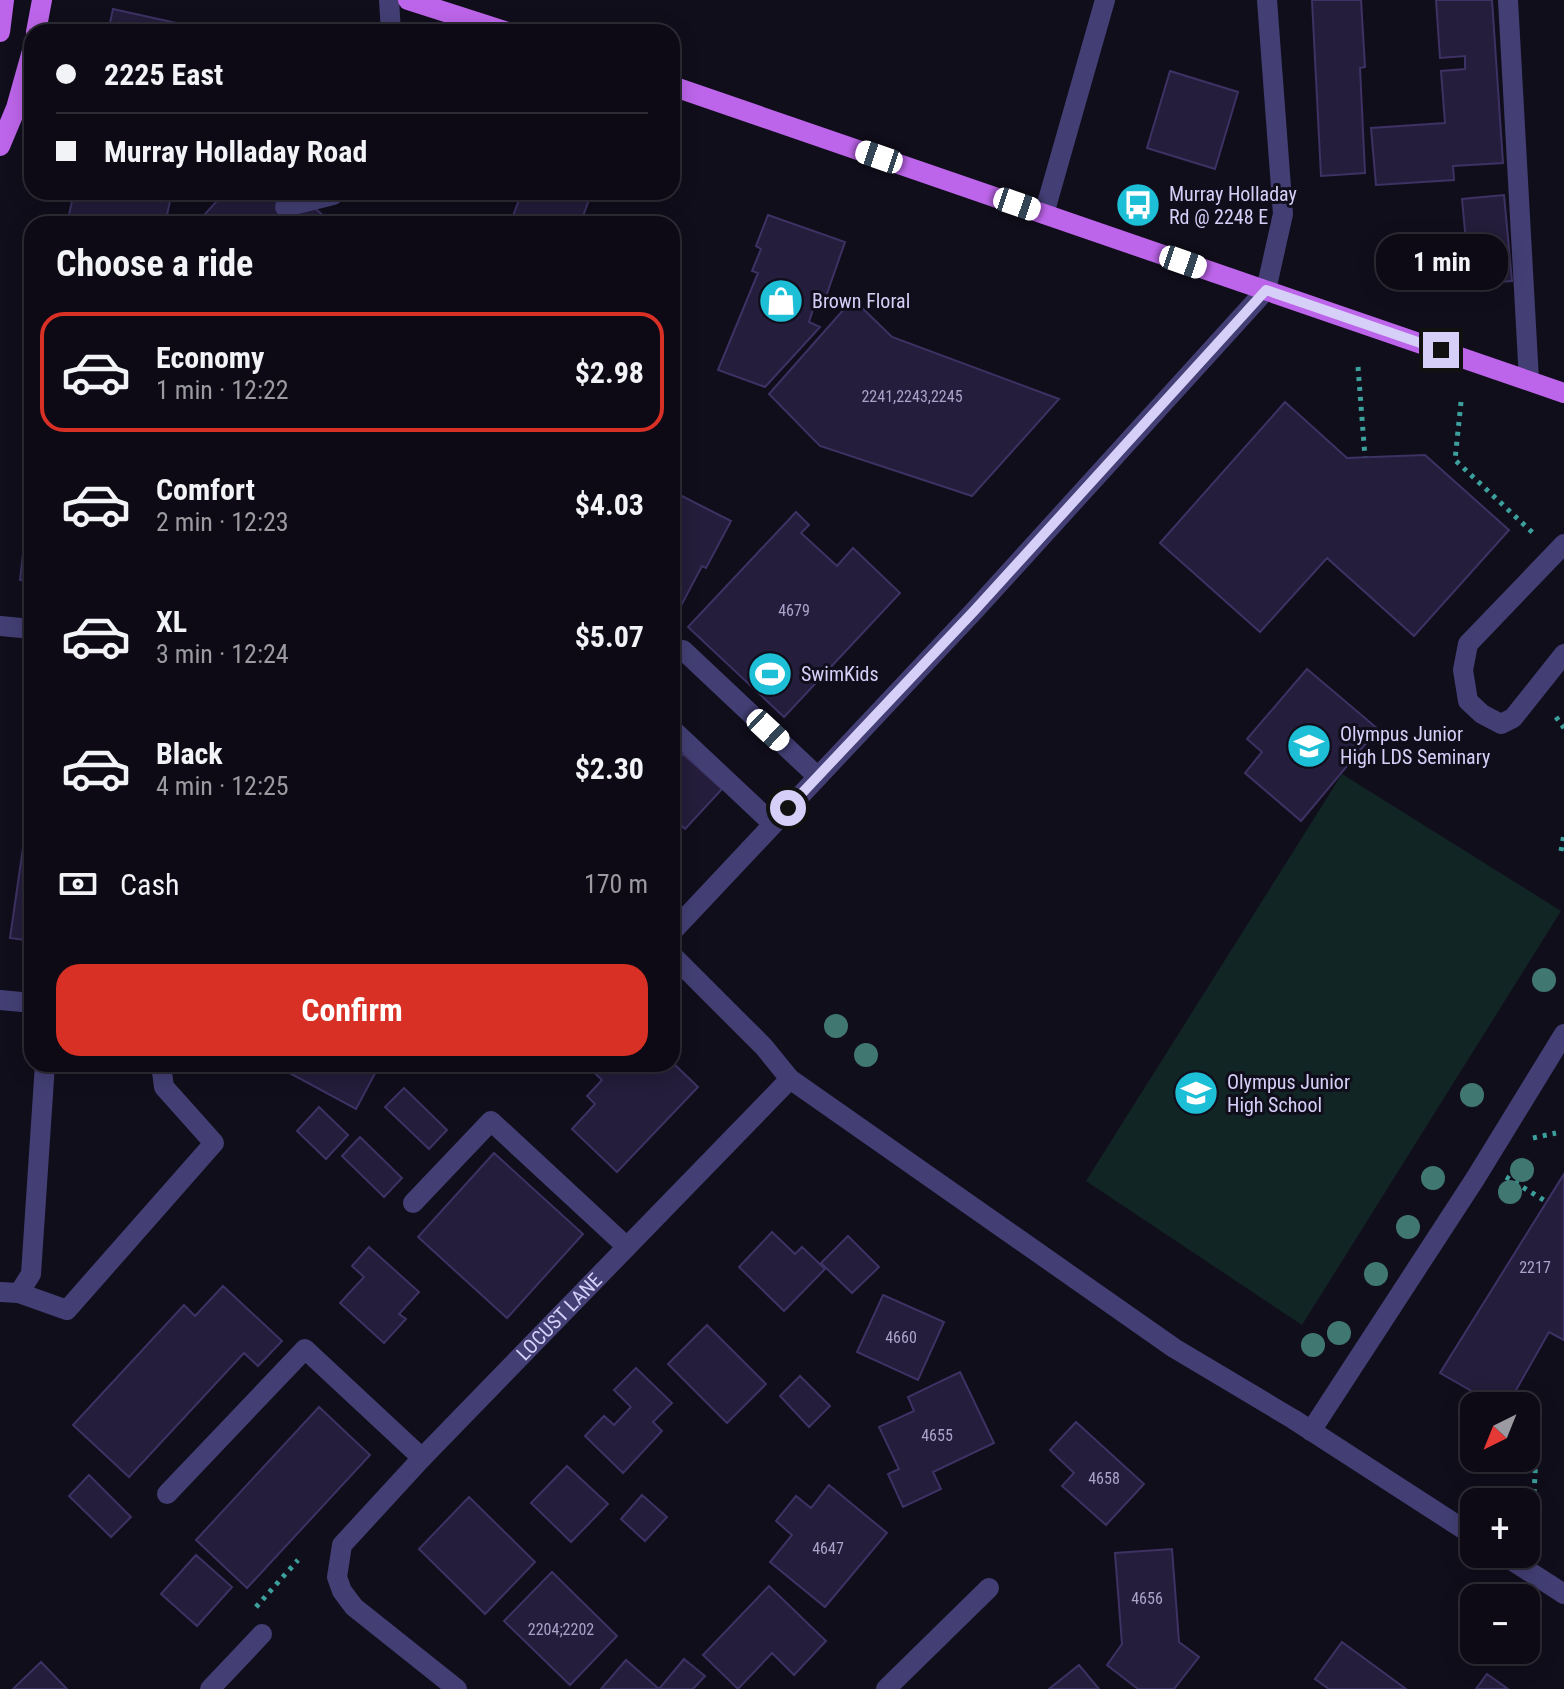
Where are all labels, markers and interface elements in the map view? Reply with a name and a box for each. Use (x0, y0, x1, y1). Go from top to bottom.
text: 2225 East (104, 57, 223, 92)
text: Murray Holladay Road (104, 134, 367, 169)
car (852, 138, 906, 176)
bus stop icon: Murray Holladay Rd @ 2248 E (1114, 181, 1162, 229)
place label: Murray Holladay Rd @ 2248 E (1169, 182, 1297, 229)
car (990, 185, 1044, 223)
callout: 1 min (1375, 234, 1507, 290)
text: Choose a ride (56, 243, 253, 285)
car (1156, 243, 1210, 281)
text: 1 min (1413, 247, 1471, 277)
shop icon: Brown Floral (757, 277, 805, 325)
place label: Brown Floral (812, 289, 910, 313)
route end (1423, 332, 1459, 368)
icon: car (60, 336, 132, 408)
text: Economy (156, 340, 264, 375)
text: $2.98 (575, 355, 644, 390)
text: 1 min · 12:22 (156, 375, 289, 405)
house number: 2241,2243,2245 (861, 387, 963, 406)
icon: car (60, 468, 132, 540)
text: Comfort (156, 472, 255, 507)
text: $4.03 (575, 487, 644, 522)
text: 2 min · 12:23 (156, 507, 289, 537)
icon: car (60, 600, 132, 672)
house number: 4679 (778, 601, 810, 620)
text: XL (156, 604, 187, 639)
text: $5.07 (575, 619, 644, 654)
text: 3 min · 12:24 (156, 639, 289, 669)
sports icon: SwimKids (746, 650, 794, 698)
place label: SwimKids (801, 662, 879, 686)
car (742, 705, 794, 755)
school or university icon: Olympus Junior High LDS Seminary (1285, 722, 1333, 770)
place label: Olympus Junior High LDS Seminary (1340, 722, 1490, 769)
icon: car (60, 732, 132, 804)
text: Black (156, 736, 223, 771)
text: $2.30 (575, 751, 644, 786)
text: 4 min · 12:25 (156, 771, 289, 801)
route start (770, 790, 806, 826)
icon: cash (56, 862, 100, 906)
text: Cash (120, 867, 180, 902)
text: 170 m (584, 869, 648, 899)
button: Confirm (56, 964, 648, 1056)
school or university icon: Olympus Junior High School (1172, 1069, 1220, 1117)
place label: Olympus Junior High School (1227, 1070, 1350, 1117)
house number: 2217 (1519, 1258, 1551, 1277)
street label: LOCUST LANE (512, 1268, 607, 1365)
house number: 4660 (885, 1328, 917, 1347)
north arrow (1460, 1392, 1540, 1472)
map controls (1460, 1392, 1540, 1664)
house number: 4655 (921, 1426, 953, 1445)
house number: 4658 (1088, 1469, 1120, 1488)
button: + (1460, 1488, 1540, 1568)
house number: 4647 (812, 1539, 844, 1558)
button: − (1460, 1584, 1540, 1664)
house number: 4656 (1131, 1589, 1163, 1608)
house number: 2204;2202 (528, 1620, 594, 1639)

